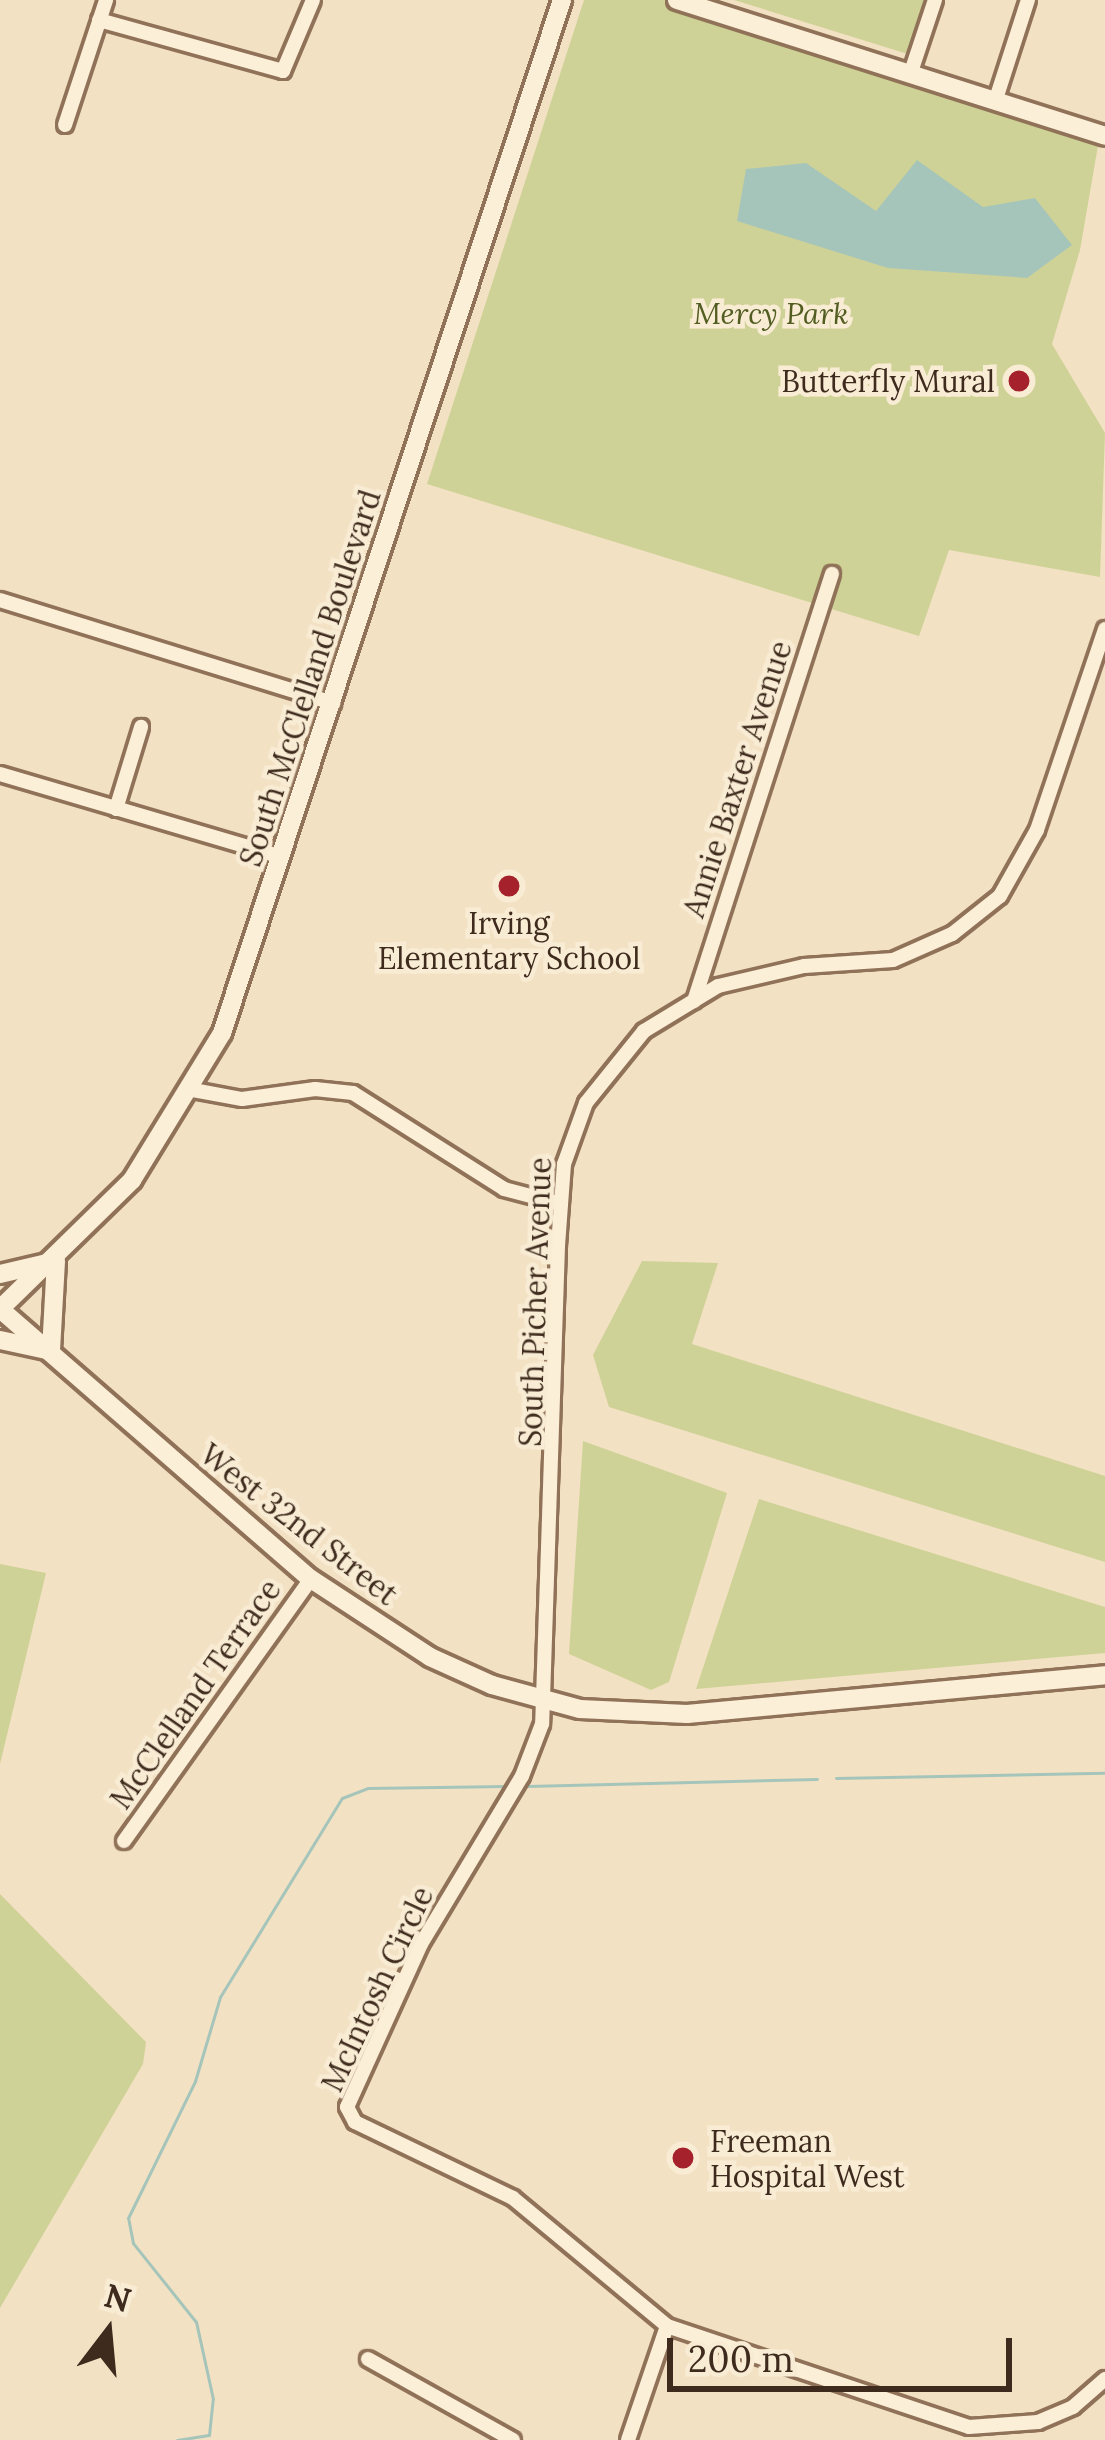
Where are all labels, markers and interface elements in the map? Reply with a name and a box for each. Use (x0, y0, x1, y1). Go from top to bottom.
park label: Mercy Park (693, 295, 849, 331)
place label: Butterfly Mural (781, 363, 995, 399)
marker: Butterfly Mural (1006, 368, 1032, 394)
street label: South McClelland Boulevard (232, 485, 388, 871)
street label: Annie Baxter Avenue (675, 636, 799, 922)
marker: Irving Elementary School (496, 873, 522, 899)
place label: Irving Elementary School (378, 905, 640, 976)
street label: South Picher Avenue (512, 1157, 558, 1447)
street label: West 32nd Street (193, 1436, 405, 1612)
street label: McClelland Terrace (102, 1572, 288, 1816)
street label: McIntosh Circle (314, 1881, 440, 2097)
place label: Freeman Hospital West (710, 2123, 905, 2194)
marker: Freeman Hospital West (667, 2142, 699, 2174)
north arrow (48, 2272, 168, 2392)
text: N (100, 2274, 136, 2321)
scale bar (673, 2314, 1018, 2388)
text: 200 m (688, 2336, 794, 2382)

